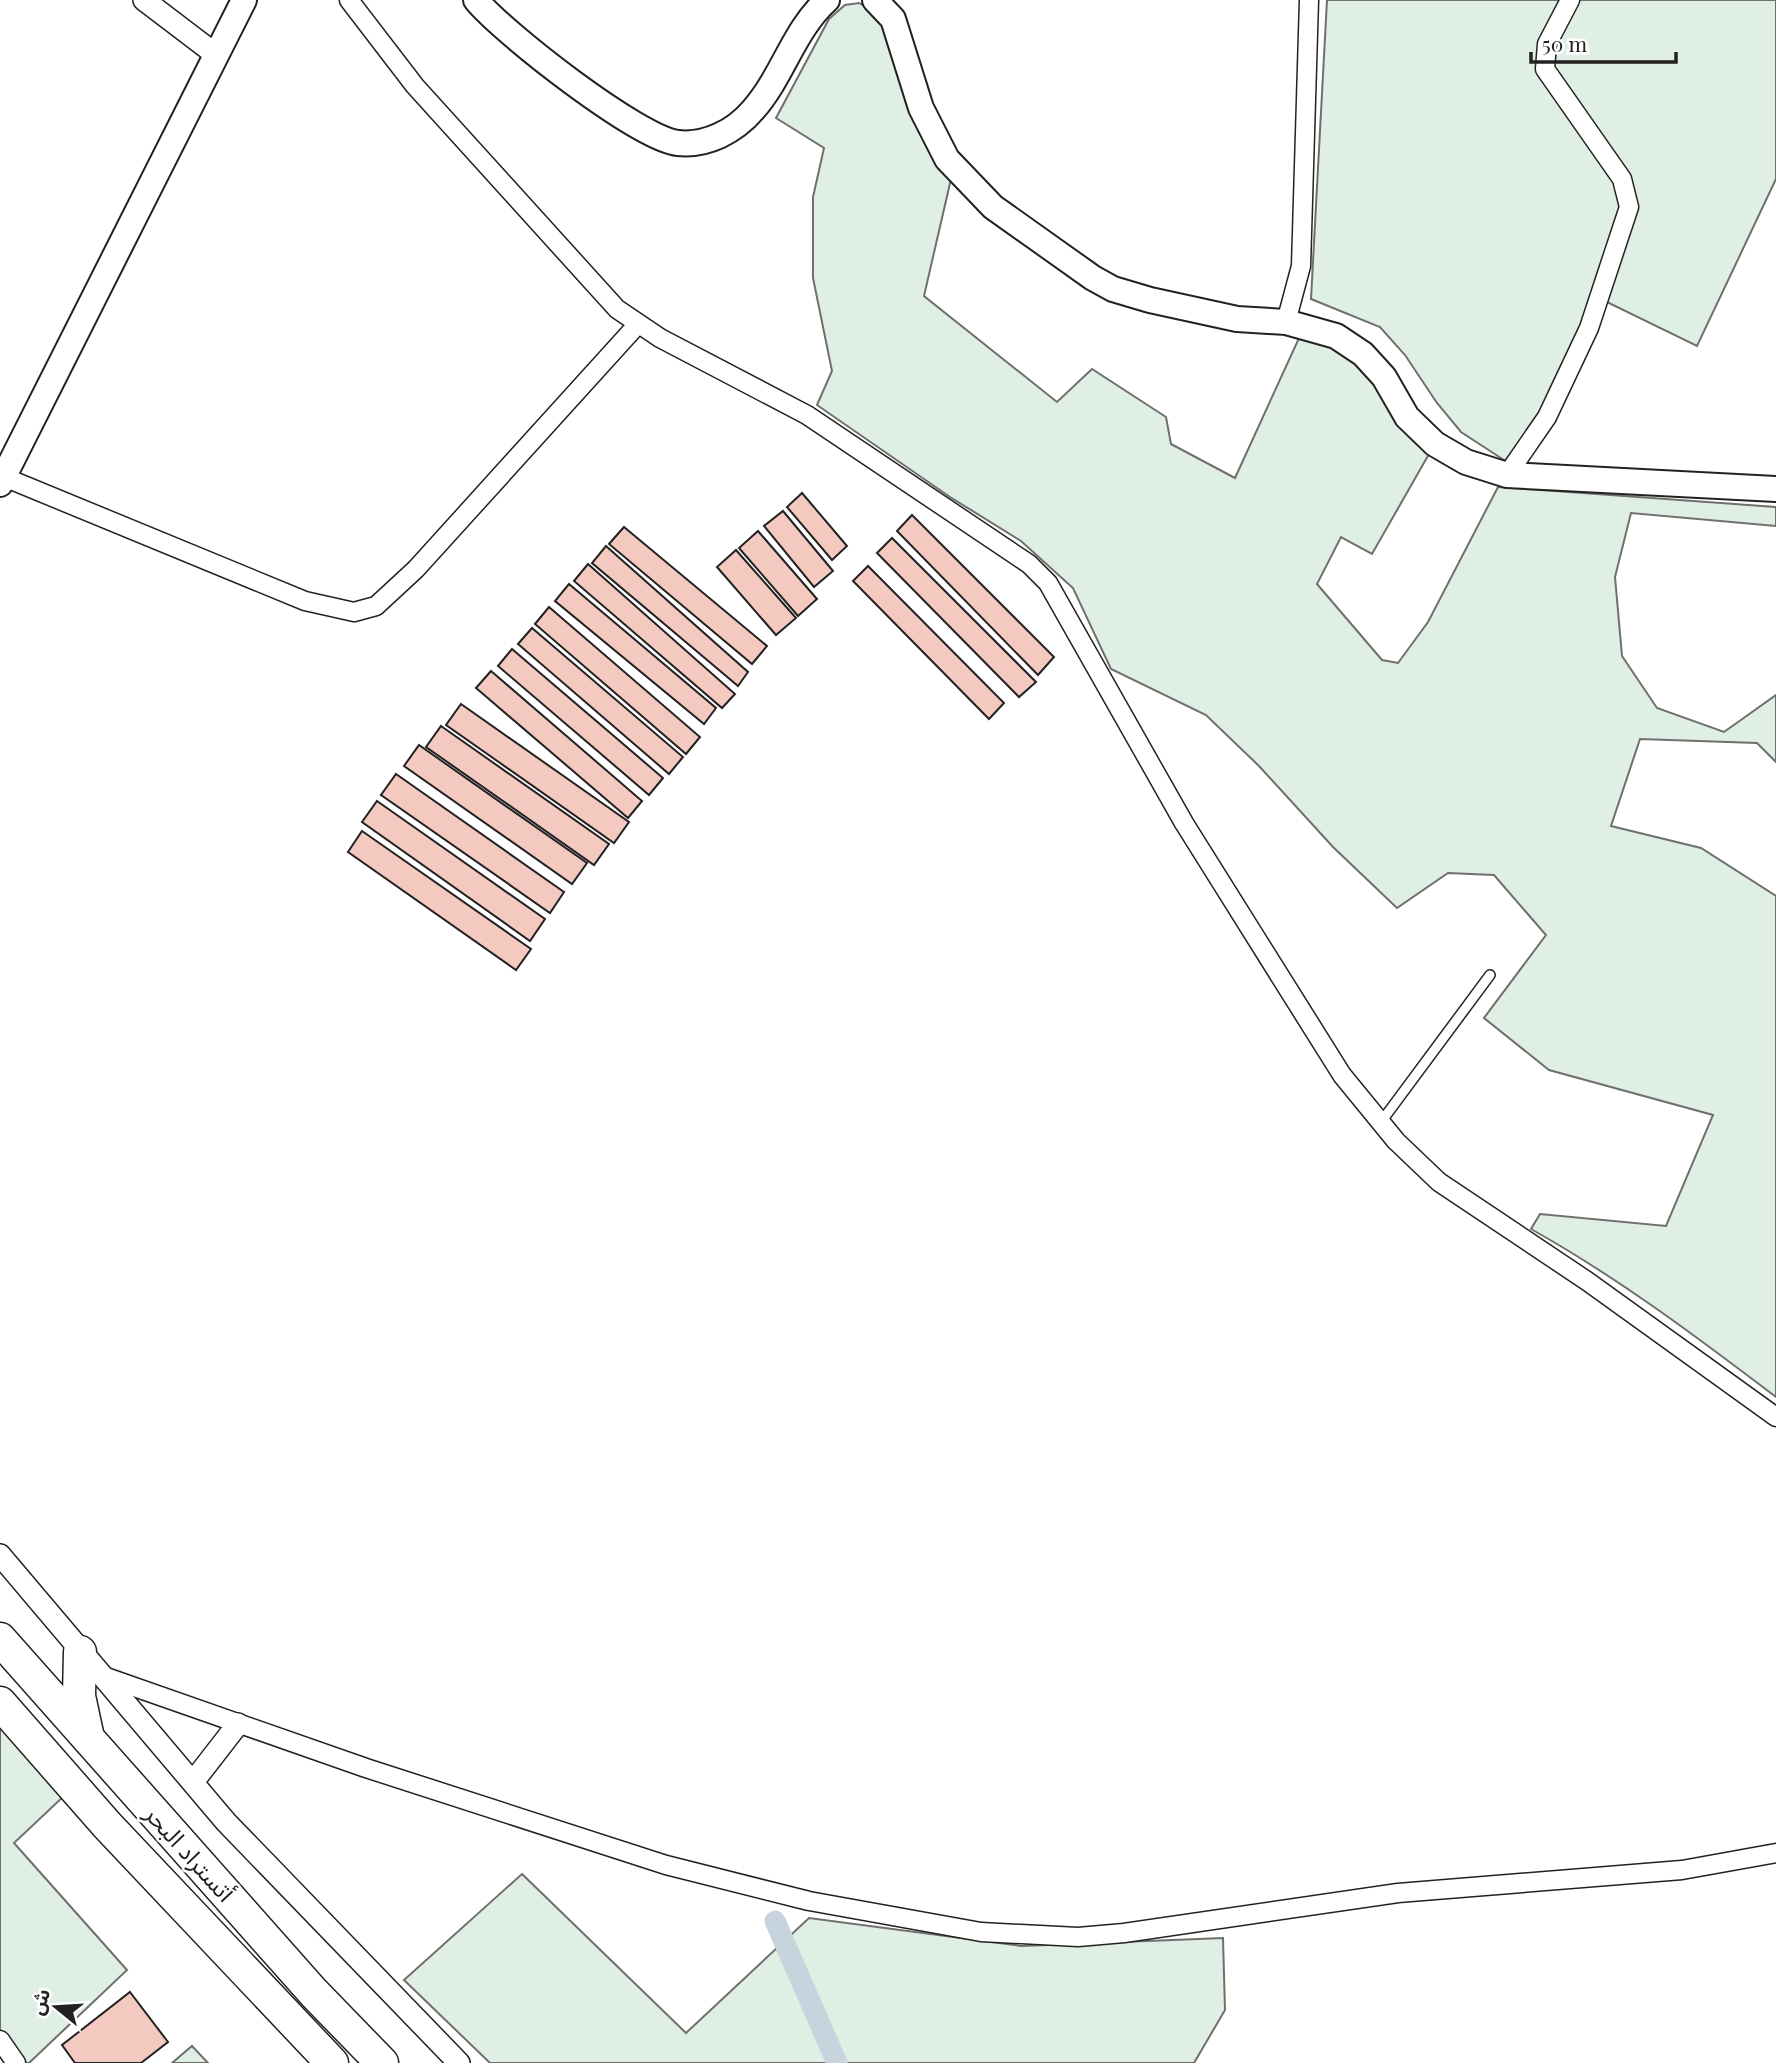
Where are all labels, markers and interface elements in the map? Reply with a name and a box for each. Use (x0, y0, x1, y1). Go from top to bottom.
scale bar (1531, 21, 1676, 65)
text: 50 m (1542, 29, 1588, 57)
street label: أتستراد البحر (138, 1797, 242, 1908)
north arrow (21, 1972, 91, 2042)
text: ش (22, 1985, 55, 2018)

